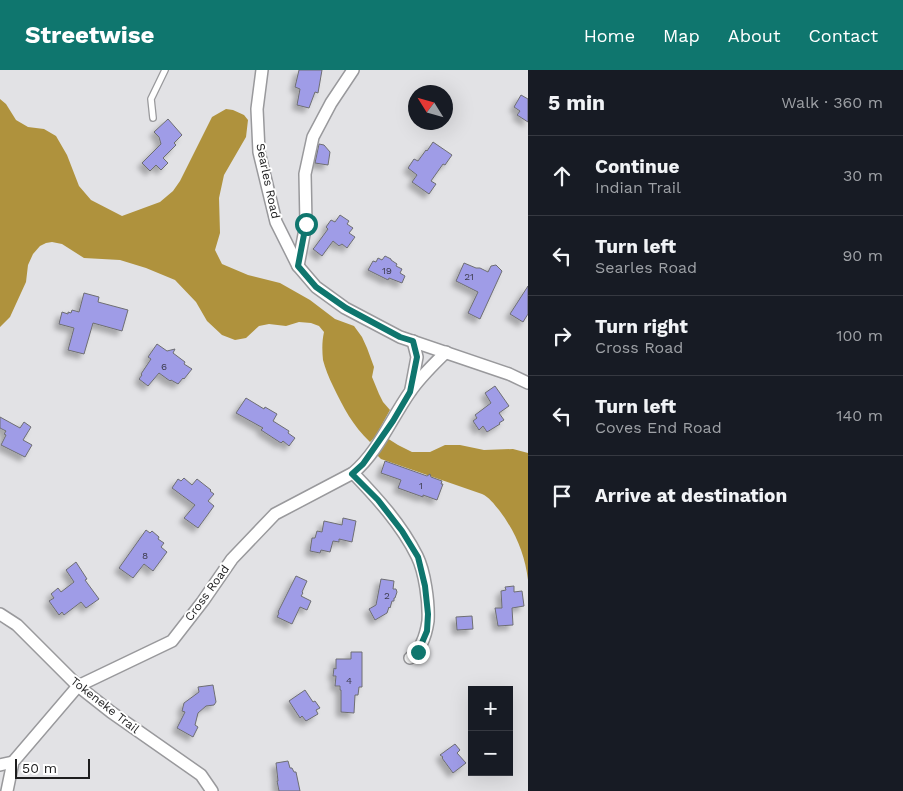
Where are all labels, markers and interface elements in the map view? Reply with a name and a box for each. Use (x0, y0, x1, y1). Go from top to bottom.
text: Streetwise (25, 21, 154, 49)
text: Home (584, 25, 635, 46)
text: Map (663, 25, 700, 46)
text: About (728, 25, 780, 46)
text: Contact (808, 25, 878, 46)
north arrow (408, 85, 453, 130)
text: 5 min (548, 90, 605, 115)
text: Walk · 360 m (781, 93, 883, 112)
street label: Searles Road (253, 142, 283, 220)
text: Continue (595, 155, 679, 178)
icon: ahead (548, 162, 576, 190)
text: 30 m (843, 166, 883, 185)
text: Indian Trail (595, 178, 681, 197)
route start (295, 213, 318, 236)
text: Turn left (595, 235, 676, 258)
icon: left (548, 242, 576, 270)
text: 90 m (842, 246, 883, 265)
text: Searles Road (595, 258, 697, 277)
house number: 19 (382, 265, 392, 276)
house number: 21 (464, 271, 474, 282)
text: Turn right (595, 315, 688, 338)
icon: right (548, 322, 576, 350)
text: 100 m (836, 326, 883, 345)
text: Cross Road (595, 338, 683, 357)
house number: 6 (161, 361, 167, 372)
text: Turn left (595, 395, 676, 418)
icon: left (548, 402, 576, 430)
text: 140 m (836, 406, 883, 425)
text: Coves End Road (595, 418, 722, 437)
house number: 1 (419, 480, 423, 491)
icon: arrive (548, 482, 576, 510)
text: Arrive at destination (595, 484, 787, 507)
house number: 8 (142, 550, 148, 561)
street label: Cross Road (182, 562, 232, 624)
house number: 2 (384, 590, 390, 601)
route end (407, 641, 430, 664)
street label: Tokeneke Trail (68, 674, 142, 736)
house number: 4 (346, 675, 352, 686)
map controls (468, 686, 513, 776)
button: + (468, 686, 513, 731)
button: − (468, 731, 513, 776)
scale bar (15, 756, 90, 779)
text: 50 m (22, 760, 57, 776)

